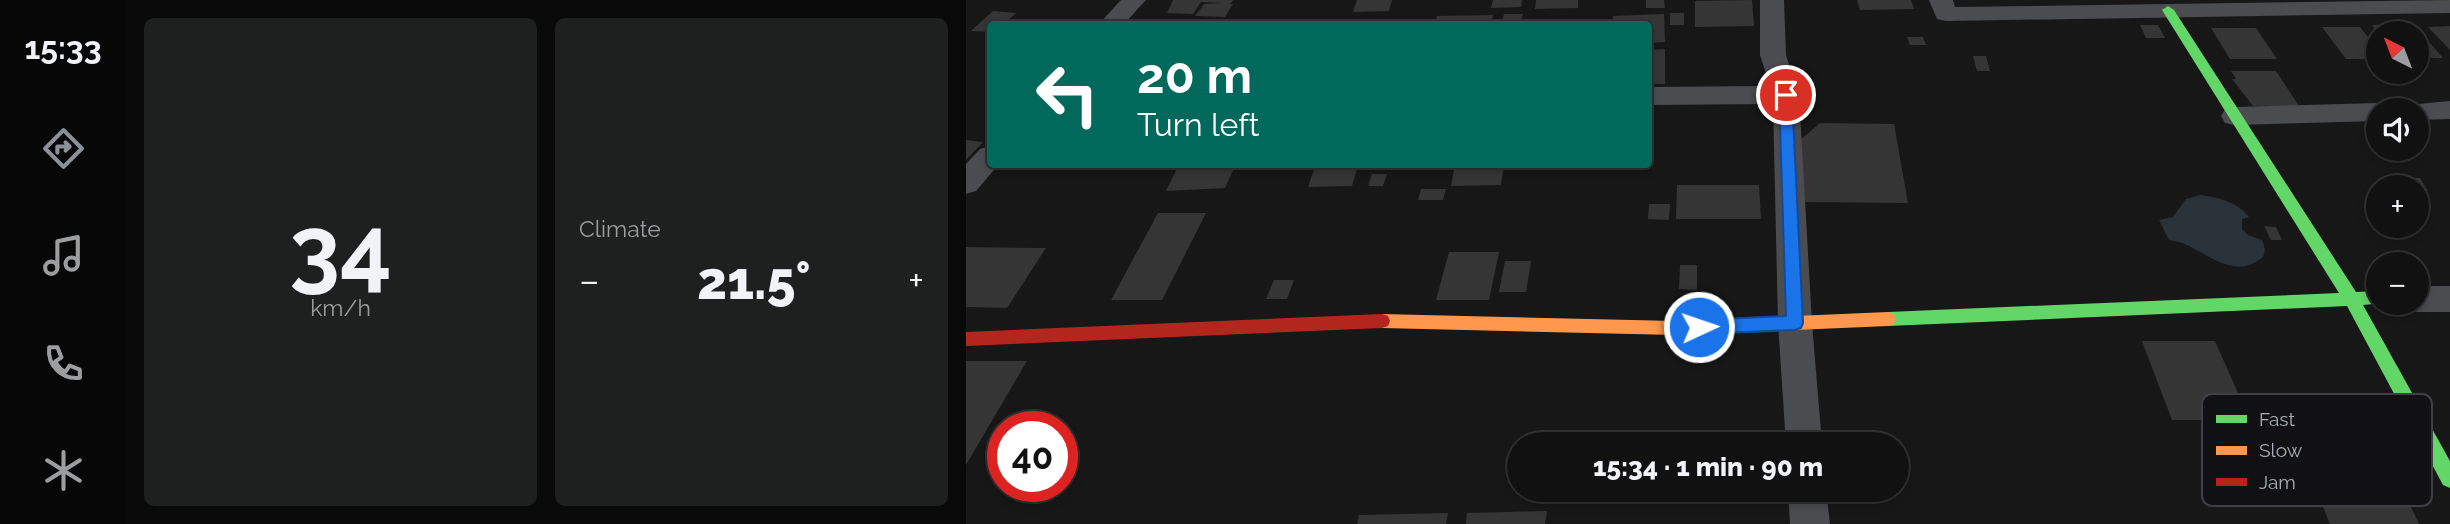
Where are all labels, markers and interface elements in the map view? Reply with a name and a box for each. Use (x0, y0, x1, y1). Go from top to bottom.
north arrow (2366, 21, 2429, 84)
map controls (2366, 21, 2429, 315)
text: 15:33 (24, 29, 102, 66)
text: 20 m (1137, 47, 1252, 104)
icon: left (1022, 49, 1113, 140)
pin (1756, 65, 1816, 125)
icon: arrive (1767, 76, 1805, 114)
button: sound (2366, 98, 2429, 161)
text: Turn left (1137, 106, 1259, 143)
icon: directions (39, 124, 88, 173)
button: + (2366, 175, 2429, 238)
text: 34 (289, 195, 392, 302)
text: Climate (579, 215, 661, 242)
icon: music (39, 231, 88, 280)
text: 21.5° (697, 250, 811, 311)
button: − (2366, 252, 2429, 315)
text: − (579, 258, 599, 303)
text: + (908, 258, 924, 303)
position arrow (1662, 290, 1736, 364)
text: km/h (310, 294, 371, 321)
icon: phone (39, 339, 88, 388)
legend (2202, 394, 2432, 506)
text: Fast (2259, 408, 2295, 430)
speed limit sign: 40 (987, 411, 1078, 502)
text: Slow (2259, 439, 2303, 461)
icon: climate (39, 446, 88, 495)
text: 15:34 · 1 min · 90 m (1593, 452, 1823, 482)
text: Jam (2259, 471, 2296, 493)

